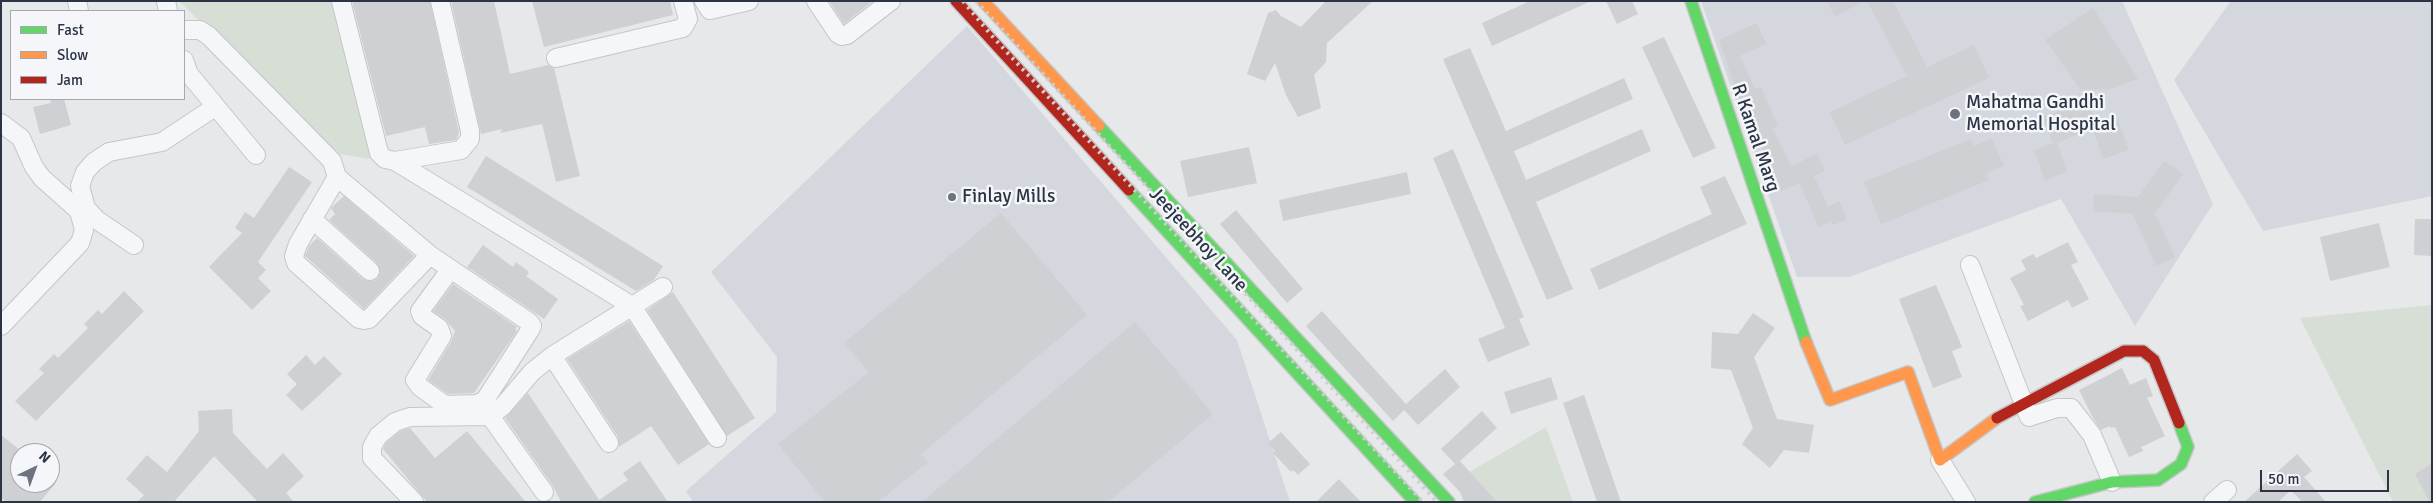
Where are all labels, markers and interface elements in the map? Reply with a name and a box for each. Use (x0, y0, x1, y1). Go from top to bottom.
legend (10, 10, 185, 100)
text: Fast (57, 21, 84, 39)
text: Slow (57, 46, 88, 64)
text: Jam (57, 71, 83, 89)
street label: R Kamal Marg (1726, 81, 1784, 195)
place label: Mahatma Gandhi Memorial Hospital (1966, 92, 2116, 136)
marker: Mahatma Gandhi Memorial Hospital (1948, 107, 1962, 121)
street label: Jeejeebhoy Lane (1144, 183, 1252, 297)
place label: Finlay Mills (962, 186, 1055, 208)
marker: Finlay Mills (946, 191, 958, 203)
north arrow (10, 443, 60, 493)
text: N (35, 448, 54, 467)
scale bar (2263, 460, 2392, 492)
text: 50 m (2268, 470, 2299, 488)

